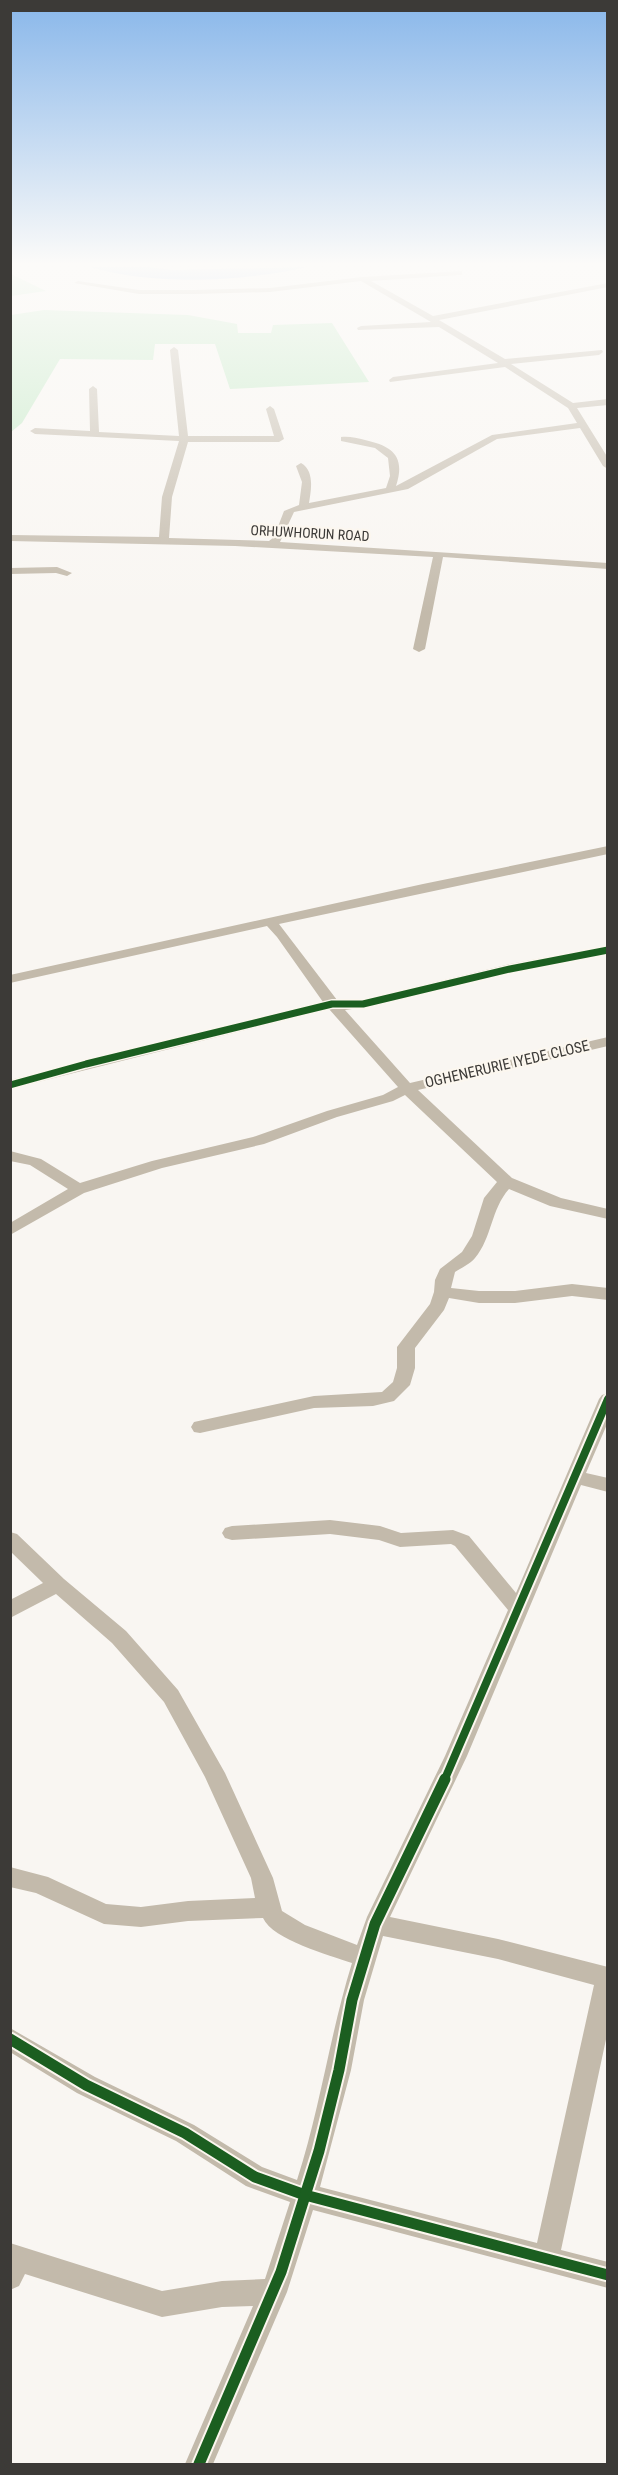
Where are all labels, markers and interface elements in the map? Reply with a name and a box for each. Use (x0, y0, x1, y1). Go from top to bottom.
street label: ORHUWHORUN ROAD (250, 522, 370, 544)
street label: OGHENERURIE IYEDE CLOSE (423, 1036, 591, 1092)

